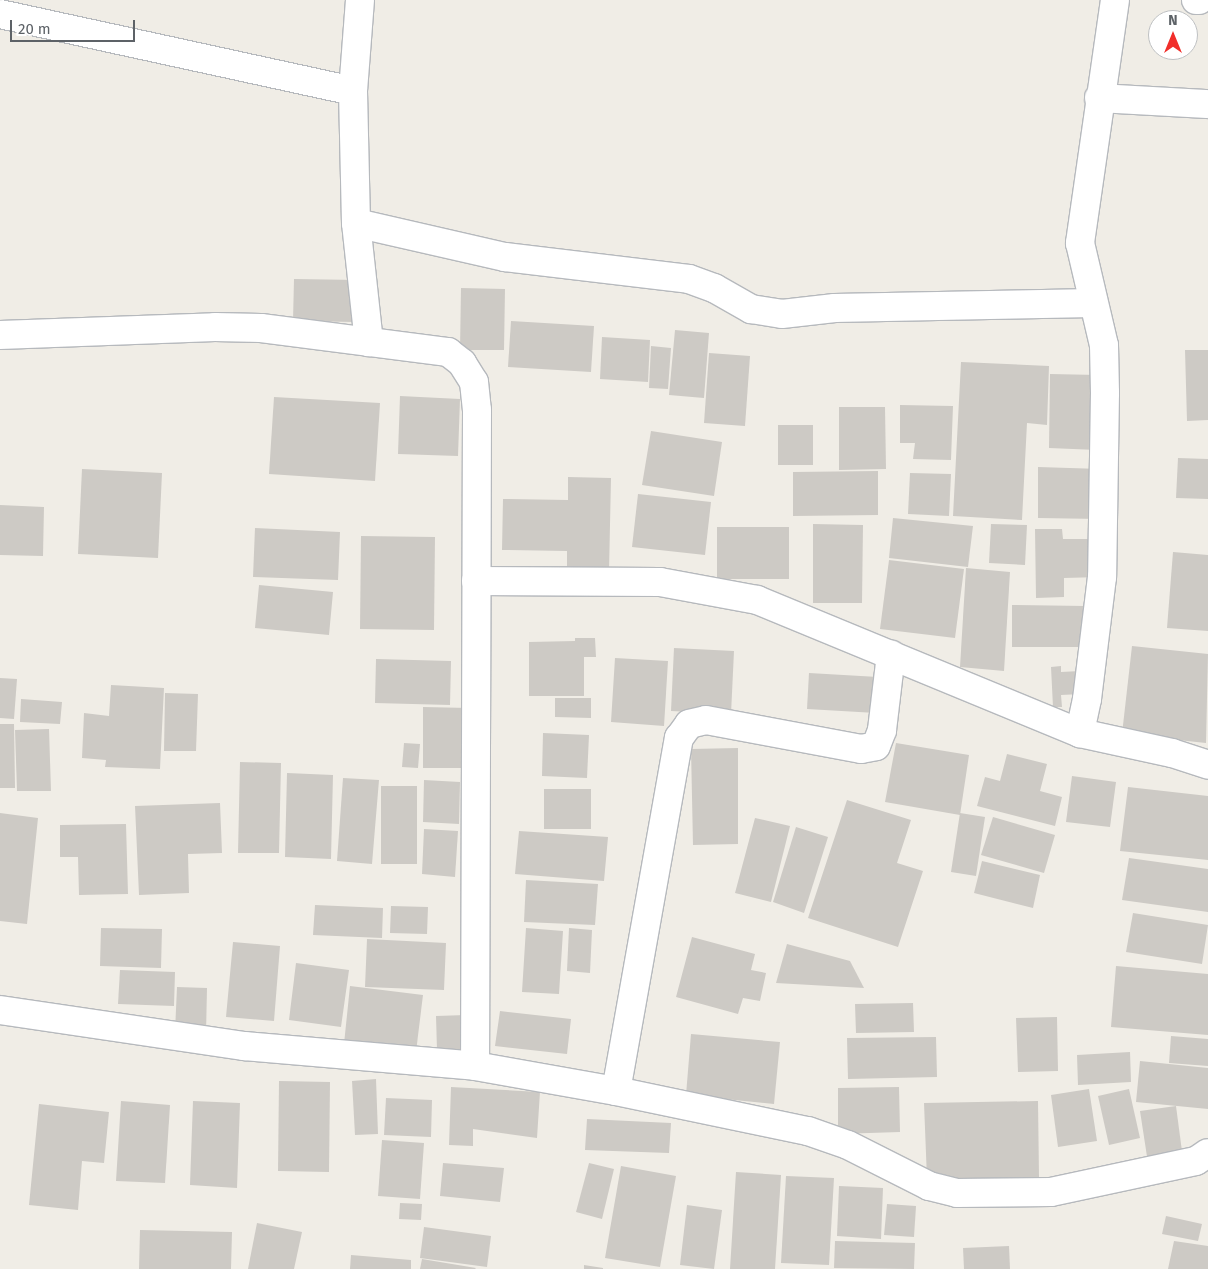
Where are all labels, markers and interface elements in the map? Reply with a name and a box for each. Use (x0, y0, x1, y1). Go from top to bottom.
scale bar (12, 10, 138, 42)
north arrow (1148, 10, 1198, 60)
text: N (1168, 12, 1178, 29)
text: 20 m (18, 20, 51, 38)

